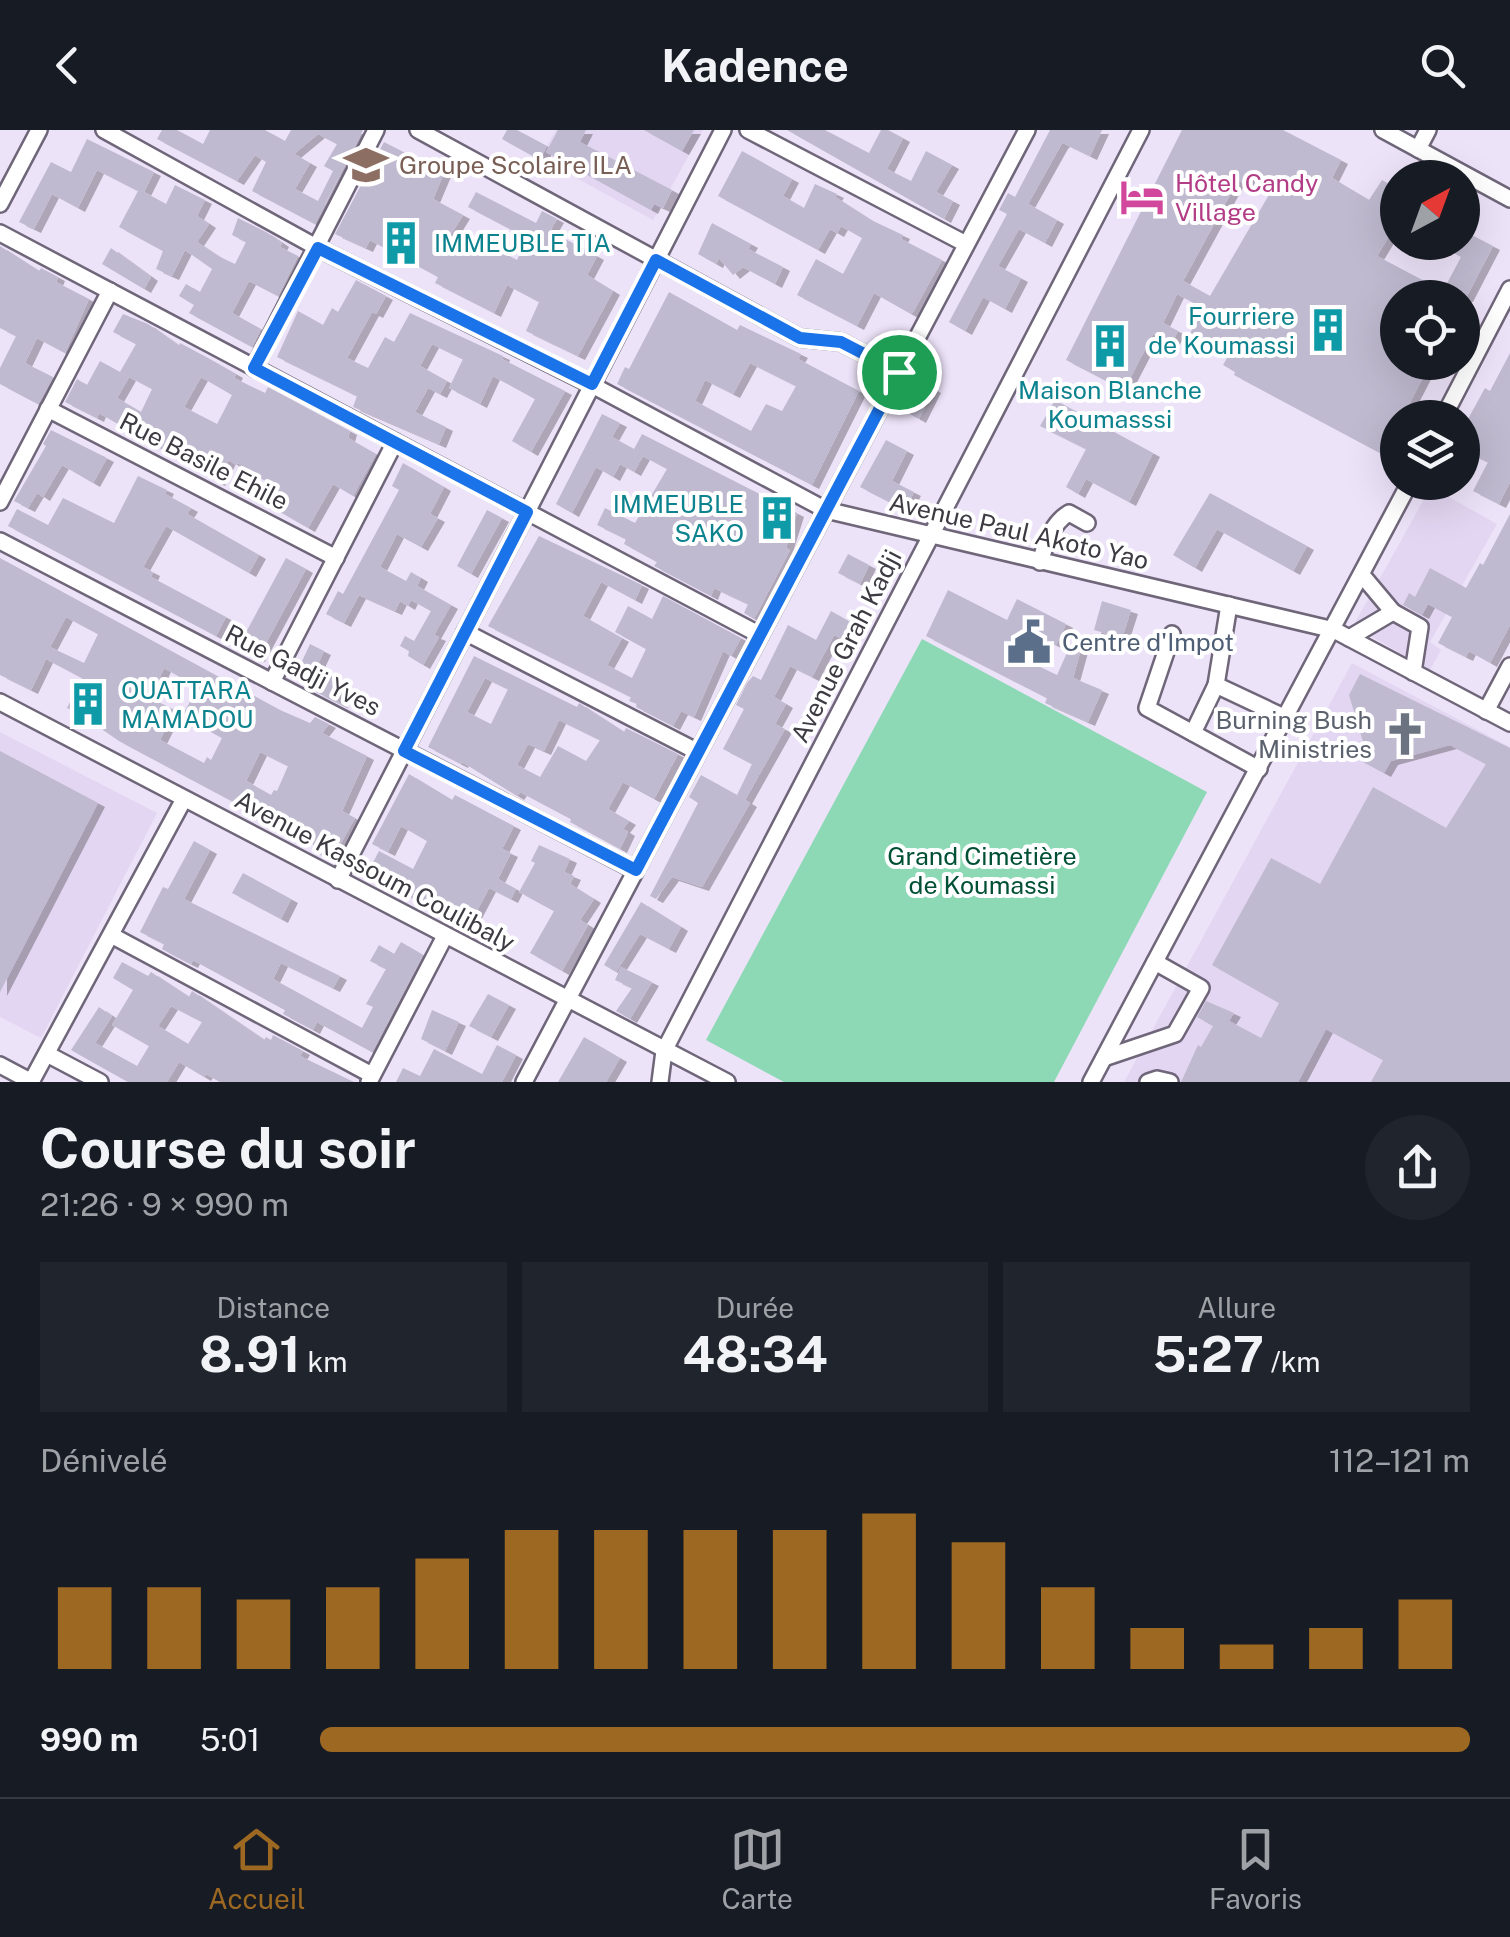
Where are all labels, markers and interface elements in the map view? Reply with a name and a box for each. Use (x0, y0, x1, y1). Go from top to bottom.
icon: back (40, 38, 95, 93)
icon: search (1415, 38, 1470, 93)
text: Kadence (661, 39, 849, 92)
school or university icon: Groupe Scolaire ILA (342, 141, 390, 189)
place label: Groupe Scolaire ILA (399, 150, 632, 180)
north arrow (1380, 160, 1480, 260)
map controls (1380, 160, 1480, 500)
place label: Hôtel Candy Village (1175, 168, 1318, 227)
hotel icon: Hôtel Candy Village (1118, 173, 1166, 221)
building icon: IMMEUBLE TIA (377, 219, 425, 267)
place label: IMMEUBLE TIA (434, 228, 611, 258)
button: locate (1380, 280, 1480, 380)
place label: Fourriere de Koumassi (1148, 301, 1295, 360)
building icon: Fourriere de Koumassi (1304, 306, 1352, 354)
building icon: Maison Blanche Koumasssi (1086, 322, 1134, 370)
pin (857, 330, 942, 415)
icon: arrive (872, 345, 927, 400)
place label: Maison Blanche Koumasssi (1018, 375, 1202, 434)
button: layers (1380, 400, 1480, 500)
street label: Rue Basile Ehile (115, 406, 293, 516)
street label: Avenue Paul Akoto Yao (886, 487, 1152, 575)
place label: IMMEUBLE SAKO (613, 489, 744, 548)
building icon: IMMEUBLE SAKO (753, 494, 801, 542)
street label: Avenue Grah Kadji (784, 545, 908, 747)
street label: Rue Gadji Yves (220, 618, 386, 722)
public building icon: Centre d'Impot (1005, 618, 1053, 666)
place label: Centre d'Impot (1062, 627, 1234, 657)
place label: OUATTARA MAMADOU (121, 675, 254, 734)
building icon: OUATTARA MAMADOU (64, 680, 112, 728)
place label: Burning Bush Ministries (1216, 705, 1372, 764)
church icon: Burning Bush Ministries (1381, 710, 1429, 758)
street label: Avenue Kassoum Coulibaly (230, 784, 520, 958)
park label: Grand Cimetière de Koumassi (887, 841, 1077, 900)
button: share (1365, 1115, 1470, 1220)
text: Course du soir (40, 1116, 416, 1180)
text: 21:26 · 9 × 990 m (40, 1186, 289, 1223)
text: Distance (217, 1291, 330, 1324)
text: Durée (716, 1291, 794, 1324)
text: Allure (1197, 1291, 1276, 1324)
text: 8.91 (199, 1324, 301, 1383)
text: 48:34 (682, 1324, 828, 1383)
text: 5:27 (1153, 1324, 1264, 1383)
text: km (301, 1345, 347, 1378)
text: /km (1264, 1345, 1321, 1378)
text: Dénivelé (40, 1442, 168, 1479)
text: 112–121 m (1329, 1442, 1470, 1479)
text: 990 m (40, 1721, 138, 1758)
text: 5:01 (200, 1721, 260, 1758)
tab: Accueil (208, 1822, 306, 1915)
tab: Carte (721, 1822, 793, 1915)
tab: Favoris (1209, 1822, 1302, 1915)

